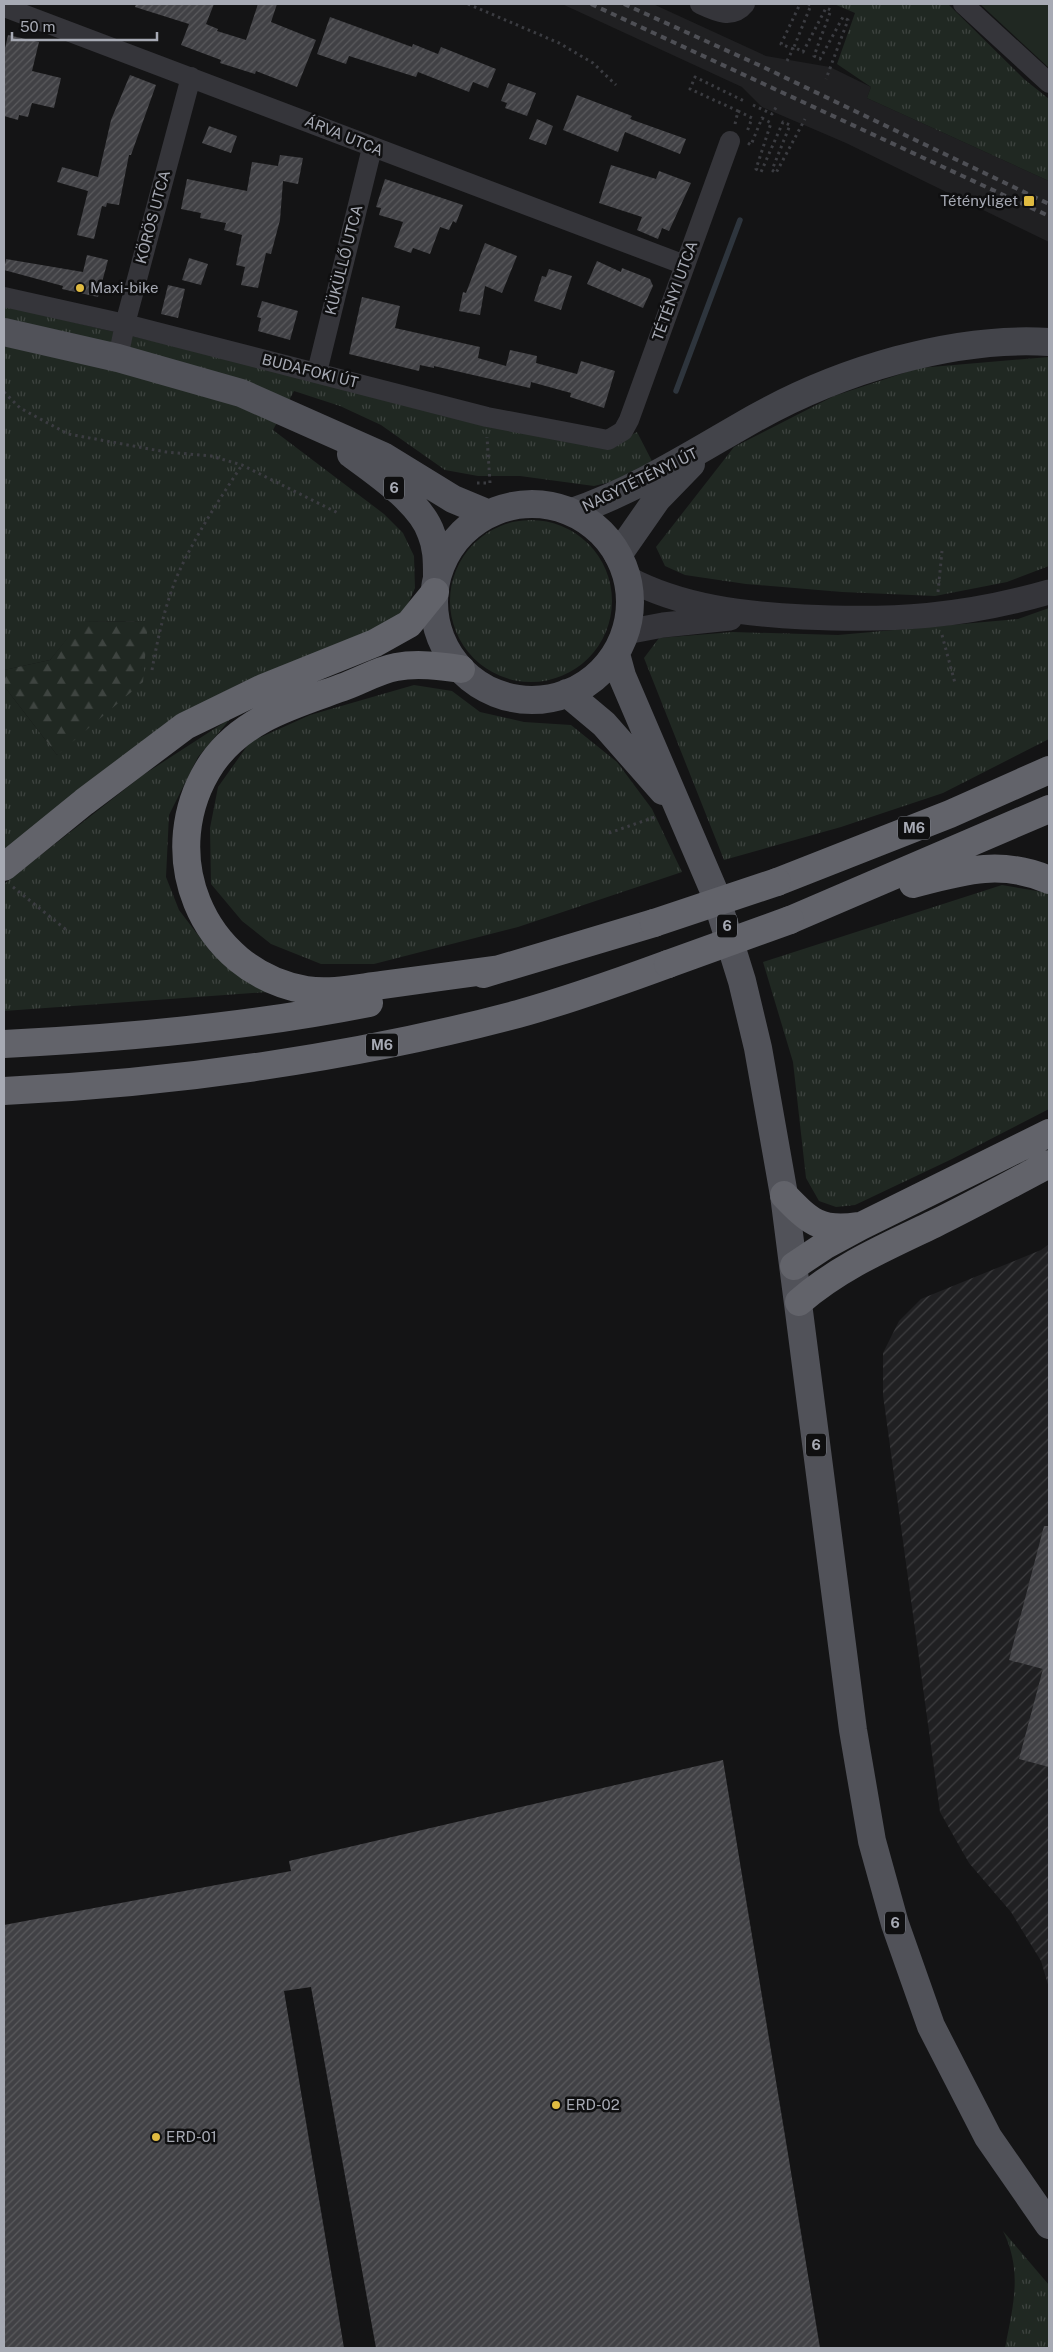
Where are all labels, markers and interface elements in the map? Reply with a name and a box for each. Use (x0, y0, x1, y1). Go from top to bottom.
scale bar (12, 10, 158, 42)
text: 50 m (20, 18, 55, 35)
street label: ÁRVA UTCA (302, 112, 386, 159)
street label: KÖRÖS UTCA (131, 168, 173, 265)
place label: Tétényliget (940, 192, 1018, 209)
marker: Tétényliget (1022, 194, 1036, 208)
street label: KÜKÜLLŐ UTCA (321, 203, 365, 317)
street label: TÉTÉNYI UTCA (649, 238, 701, 343)
place label: Maxi-bike (90, 279, 159, 296)
marker: Maxi-bike (74, 282, 86, 294)
street label: BUDAFOKI ÚT (260, 349, 360, 391)
street label: NAGYTÉTÉNYI ÚT (579, 443, 700, 515)
road number: 6 (384, 476, 404, 499)
road number: M6 (898, 816, 930, 840)
road number: 6 (717, 914, 737, 938)
road number: M6 (366, 1034, 398, 1056)
road number: 6 (806, 1434, 826, 1456)
road number: 6 (885, 1912, 905, 1935)
place label: ERD-02 (566, 2096, 620, 2113)
marker: ERD-02 (550, 2099, 562, 2111)
place label: ERD-01 (166, 2128, 217, 2145)
marker: ERD-01 (150, 2131, 162, 2143)

